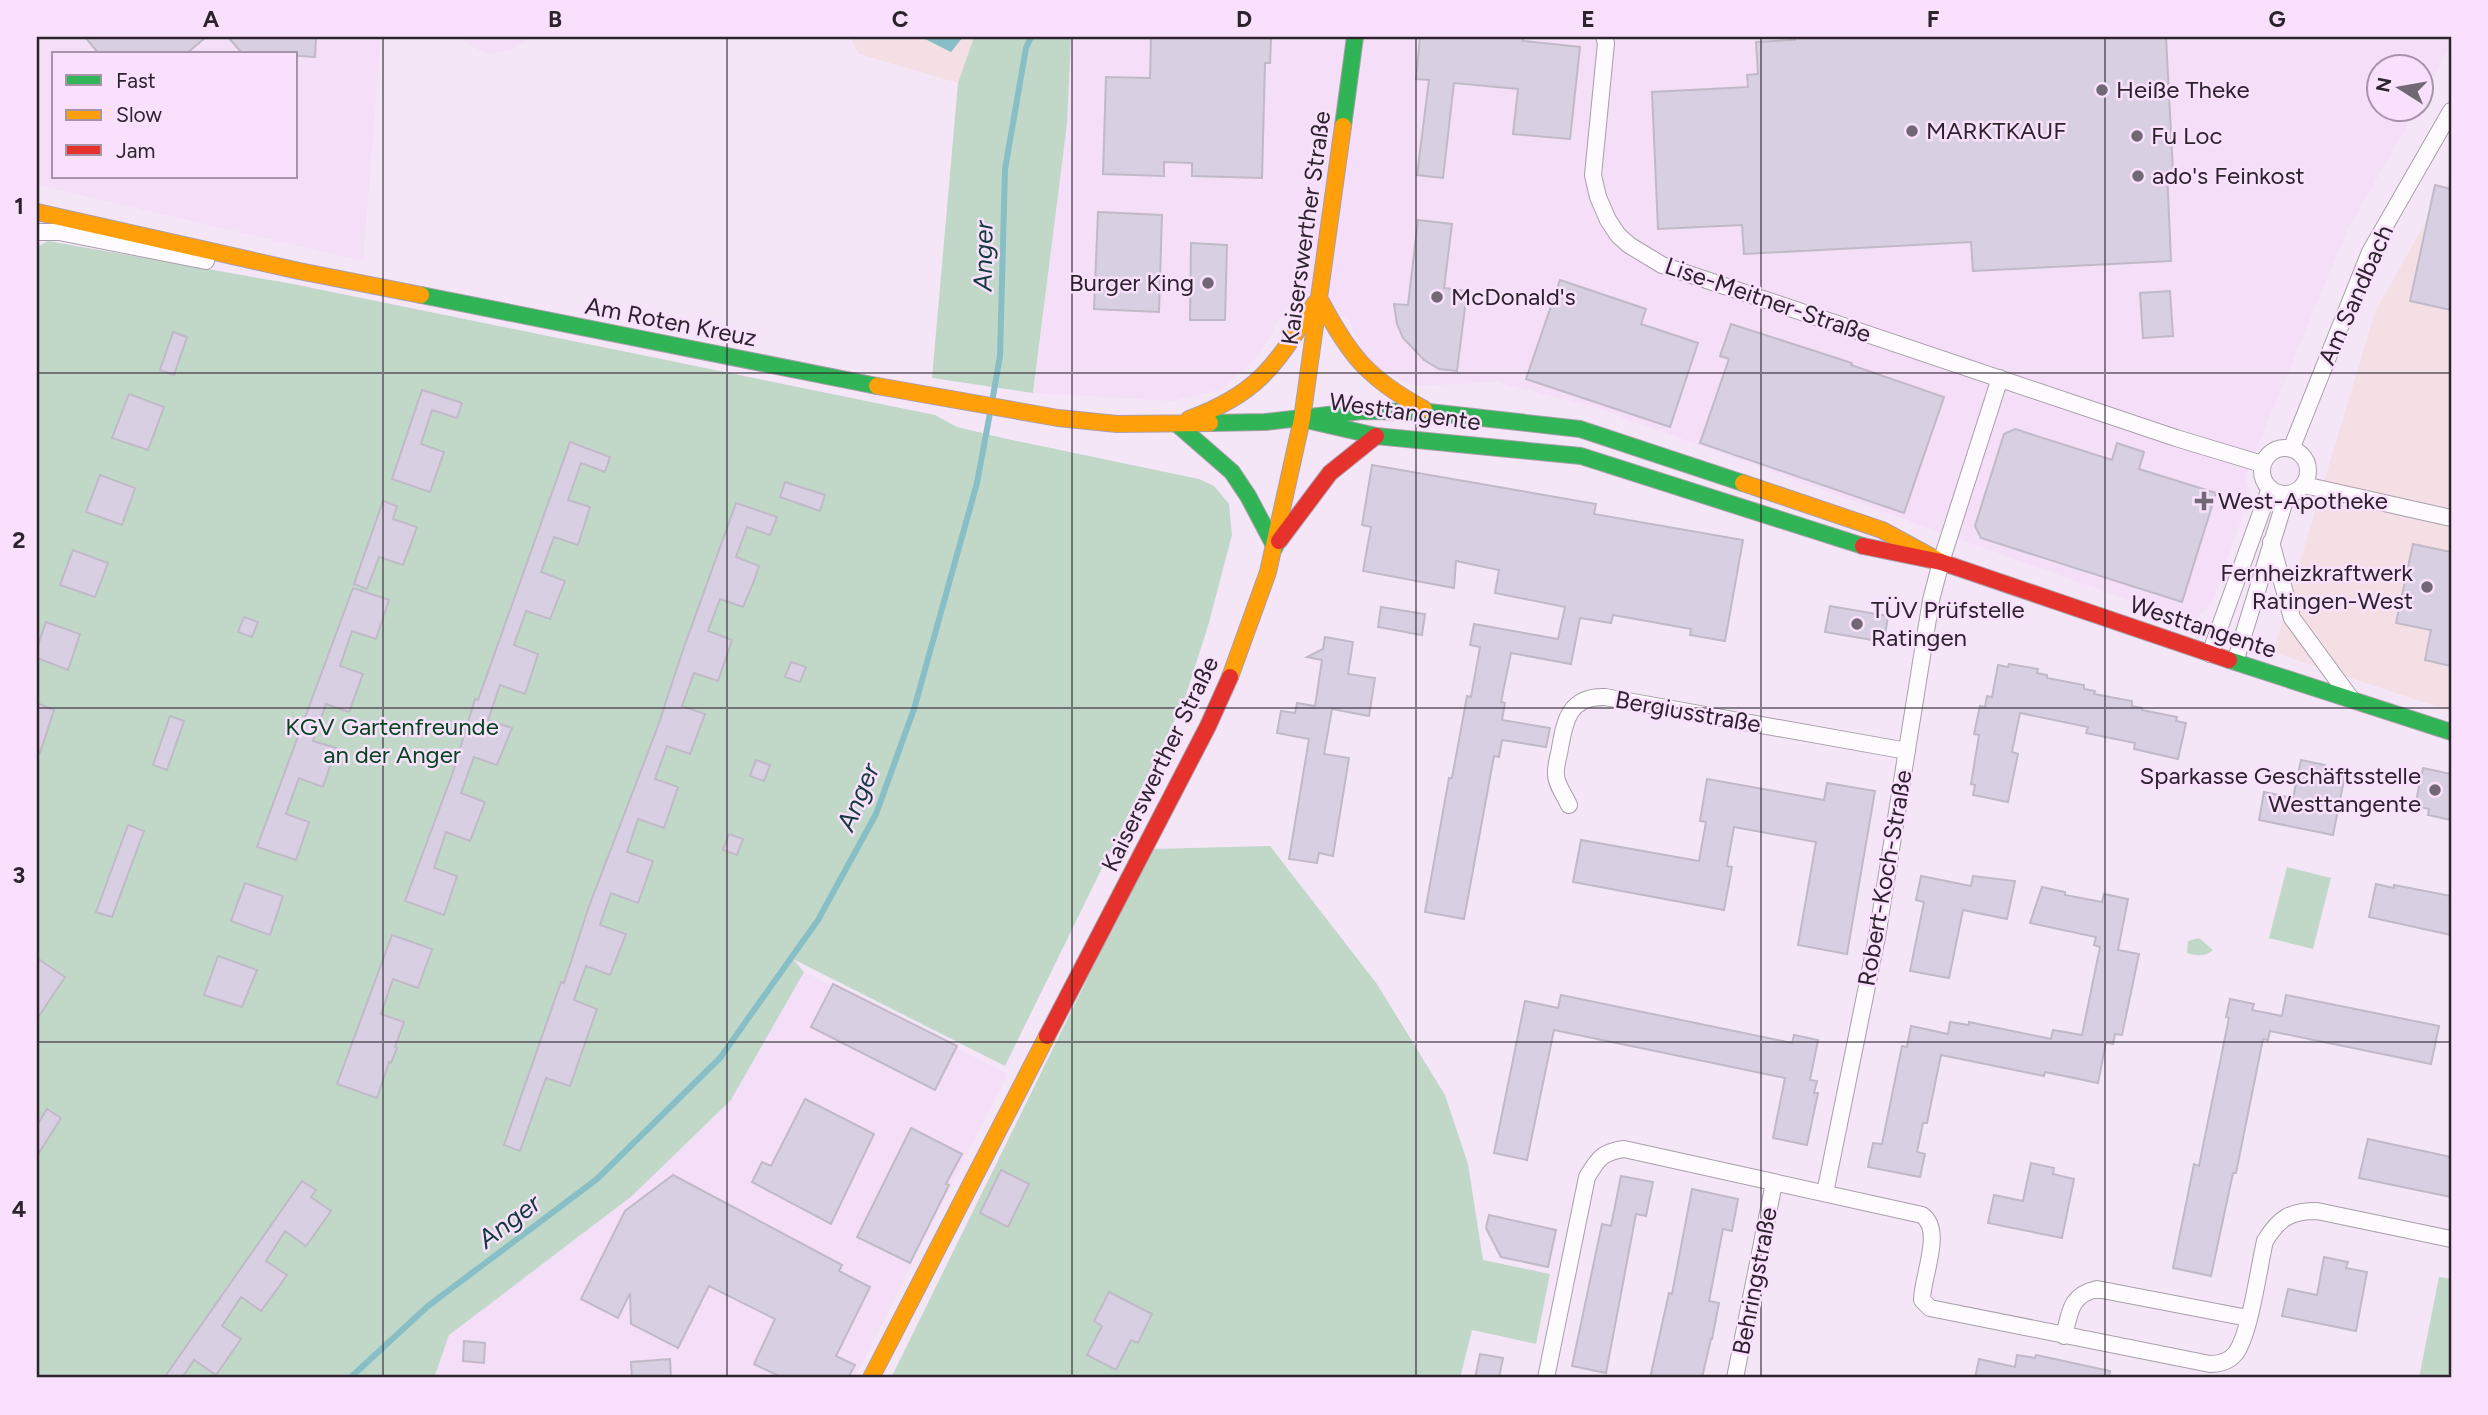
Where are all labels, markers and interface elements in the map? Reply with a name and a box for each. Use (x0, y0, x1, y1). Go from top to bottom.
text: A (203, 5, 220, 33)
text: B (548, 5, 562, 33)
text: C (892, 5, 909, 33)
text: D (1236, 5, 1252, 33)
text: E (1581, 5, 1595, 33)
text: F (1927, 5, 1940, 33)
text: G (2268, 5, 2286, 33)
legend (52, 52, 298, 178)
north arrow (2366, 52, 2436, 122)
text: Fast (116, 68, 156, 93)
place label: Heiße Theke (2116, 75, 2250, 104)
text: N (2371, 75, 2396, 94)
marker: Heiße Theke (2094, 82, 2110, 98)
text: Slow (116, 102, 162, 127)
street label: Kaiserswerther Straße (1275, 109, 1336, 347)
place label: MARKTKAUF (1926, 116, 2066, 145)
place label: Fu Loc (2151, 121, 2223, 150)
marker: MARKTKAUF (1904, 123, 1920, 139)
marker: Fu Loc (2129, 128, 2145, 144)
text: Jam (116, 138, 155, 163)
place label: ado's Feinkost (2152, 161, 2305, 190)
marker: ado's Feinkost (2130, 168, 2146, 184)
text: 1 (14, 192, 24, 220)
water label: Anger (966, 219, 1000, 293)
street label: Am Sandbach (2312, 221, 2399, 369)
street label: Lise-Meitner-Straße (1661, 251, 1875, 348)
place label: Burger King (1069, 268, 1194, 297)
marker: Burger King (1200, 275, 1216, 291)
place label: McDonald's (1451, 282, 1576, 311)
marker: McDonald's (1429, 289, 1445, 305)
street label: Am Roten Kreuz (583, 291, 759, 352)
street label: Westtangente (1327, 387, 1483, 436)
place label: West-Apotheke (2218, 486, 2388, 515)
marker: West-Apotheke (2196, 493, 2212, 509)
text: 2 (12, 526, 26, 554)
place label: Fernheizkraftwerk Ratingen-West (2220, 558, 2413, 615)
marker: Fernheizkraftwerk Ratingen-West (2419, 579, 2435, 595)
street label: Westtangente (2126, 589, 2280, 664)
place label: TÜV Prüfstelle Ratingen (1871, 595, 2025, 652)
marker: TÜV Prüfstelle Ratingen (1849, 616, 1865, 632)
street label: Kaiserswerther Straße (1095, 651, 1224, 876)
street label: Bergiusstraße (1613, 684, 1763, 739)
park label: KGV Gartenfreunde an der Anger (285, 712, 499, 769)
water label: Anger (829, 757, 887, 837)
place label: Sparkasse Geschäftsstelle Westtangente (2140, 761, 2421, 818)
street label: Robert-Koch-Straße (1851, 768, 1918, 988)
marker: Sparkasse Geschäftsstelle Westtangente (2427, 782, 2443, 798)
text: 3 (13, 861, 25, 889)
water label: Anger (470, 1186, 548, 1256)
text: 4 (12, 1195, 26, 1223)
street label: Behringstraße (1726, 1205, 1783, 1357)

